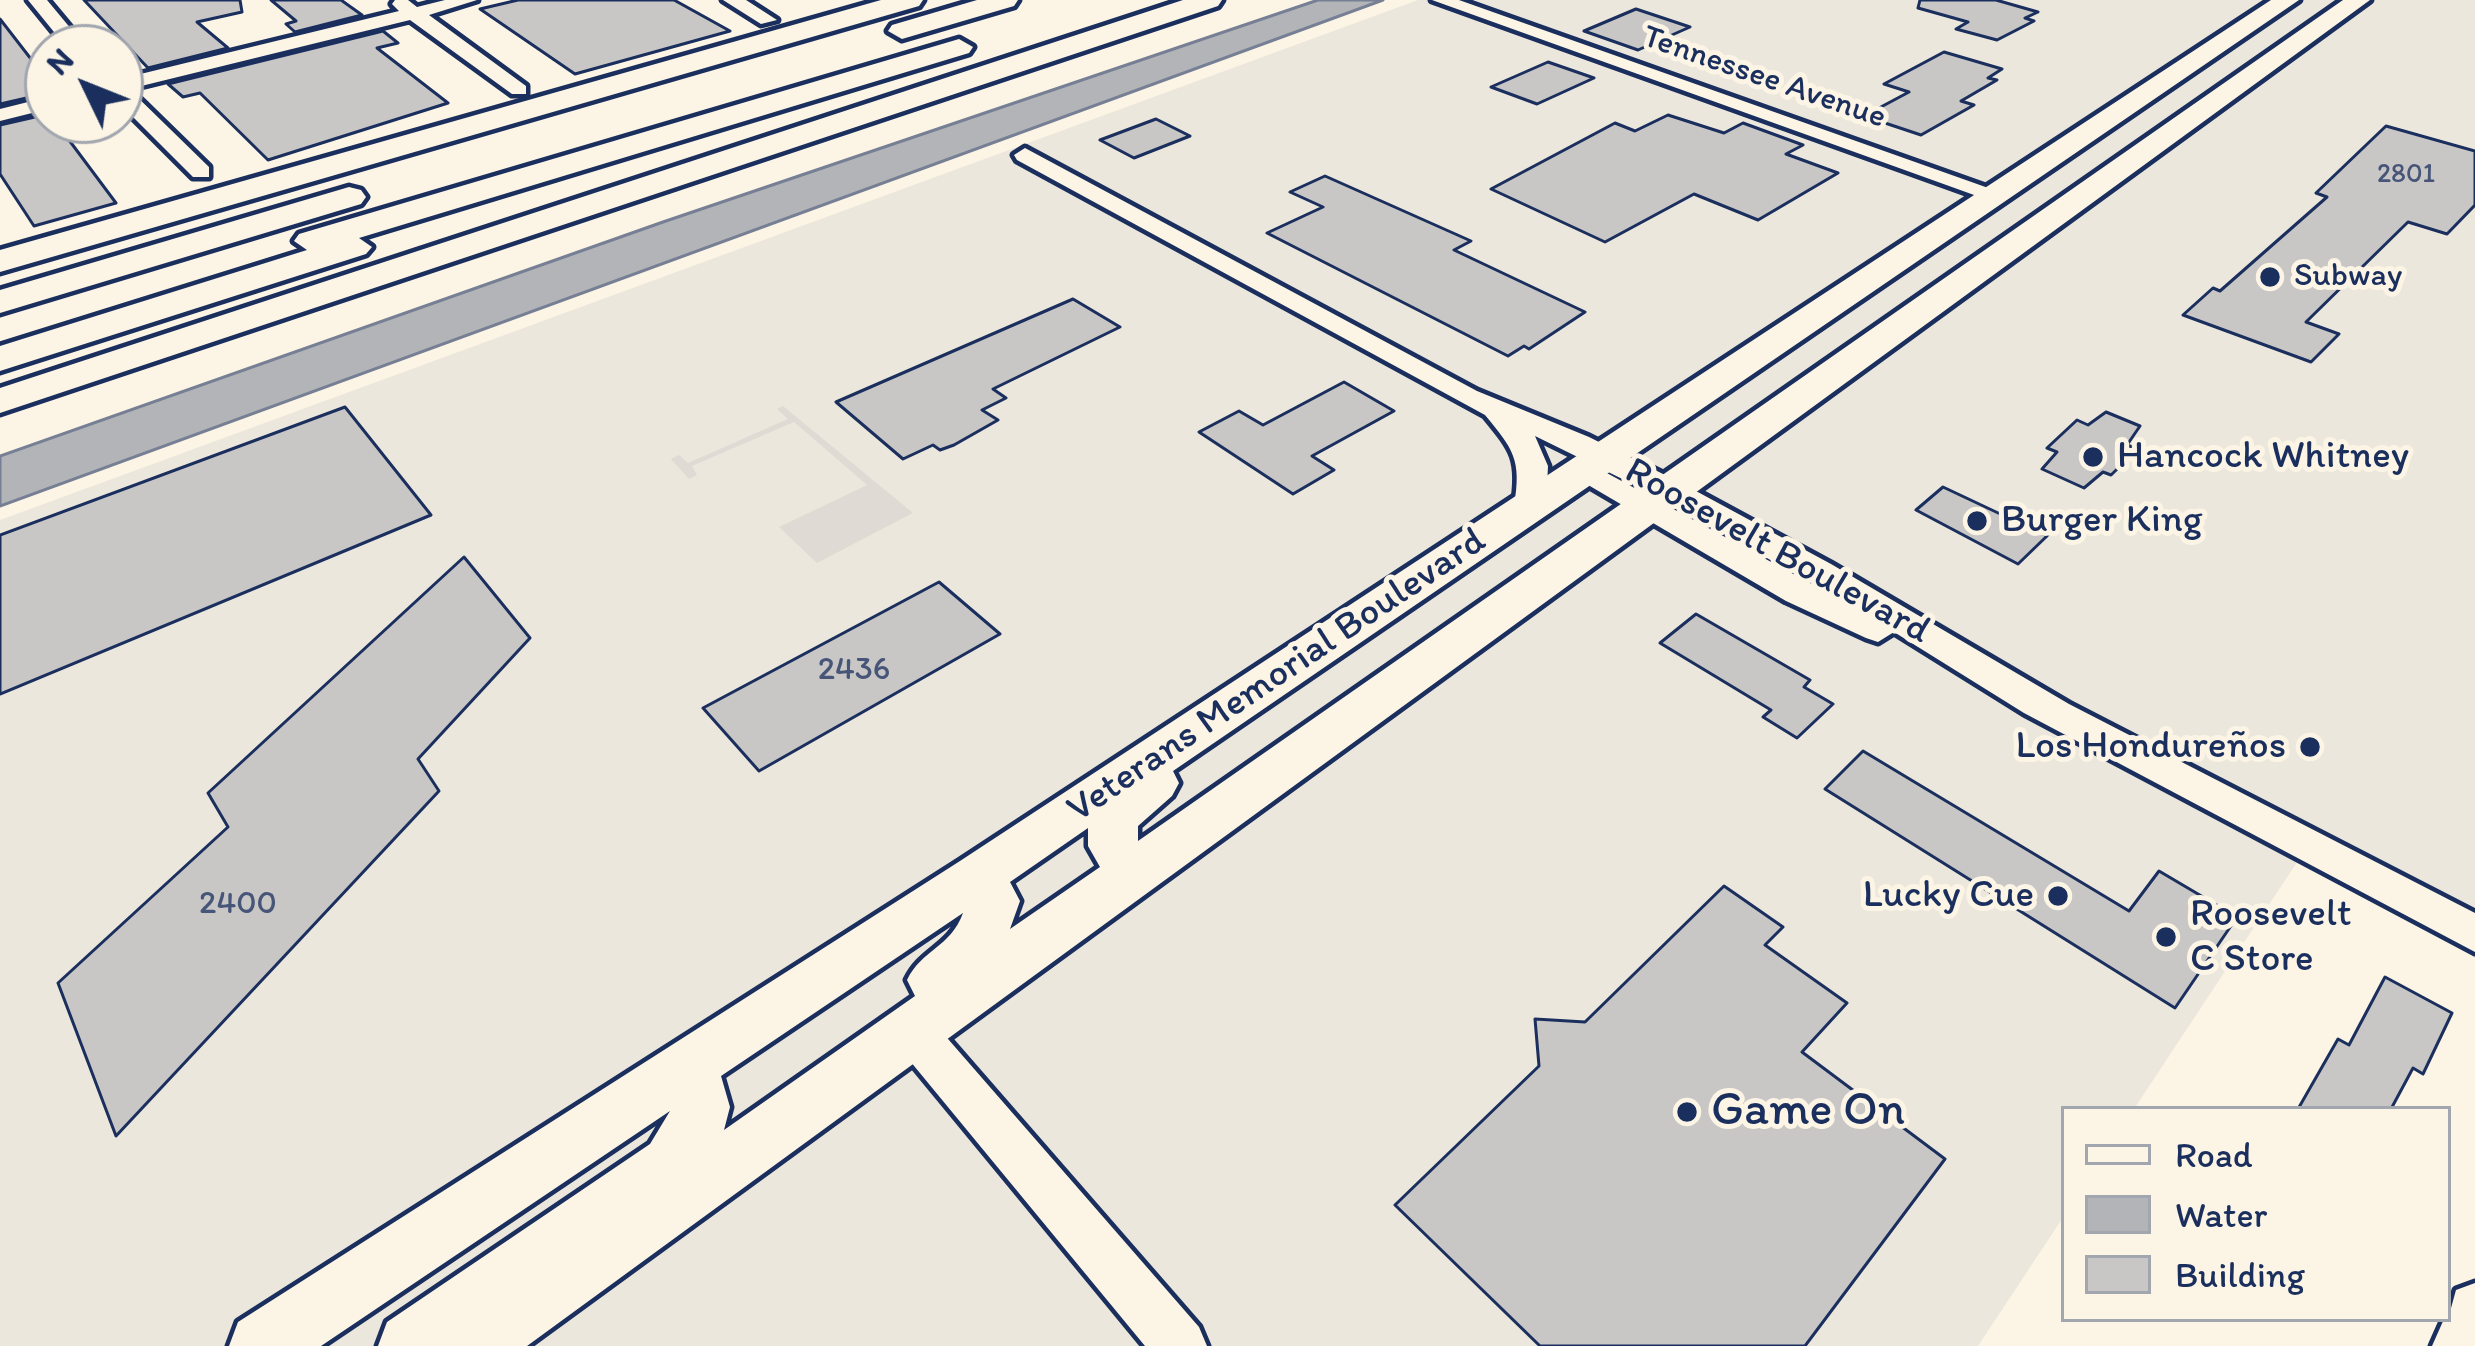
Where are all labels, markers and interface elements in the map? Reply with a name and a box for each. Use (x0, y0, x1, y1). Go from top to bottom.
street label: Tennessee Avenue (1637, 18, 1891, 138)
north arrow (24, 24, 144, 144)
text: N (38, 40, 81, 83)
house number: 2801 (2377, 159, 2435, 191)
place label: Subway (2294, 257, 2402, 297)
marker: Subway (2257, 264, 2283, 290)
place label: Hancock Whitney (2117, 434, 2409, 480)
marker: Hancock Whitney (2080, 444, 2106, 470)
street label: Roosevelt Boulevard (1616, 449, 1938, 655)
place label: Burger King (2001, 498, 2203, 544)
marker: Burger King (1964, 508, 1990, 534)
street label: Veterans Memorial Boulevard (1059, 518, 1495, 834)
house number: 2436 (818, 651, 890, 691)
place label: Los Hondureños (2015, 724, 2286, 770)
marker: Los Hondureños (2297, 734, 2323, 760)
place label: Lucky Cue (1863, 873, 2034, 919)
marker: Lucky Cue (2045, 883, 2071, 909)
house number: 2400 (199, 885, 277, 925)
place label: Roosevelt C Store (2190, 892, 2352, 983)
marker: Roosevelt C Store (2153, 924, 2179, 950)
place label: Game On (1711, 1083, 1905, 1141)
marker: Game On (1674, 1099, 1700, 1125)
legend (2061, 1106, 2451, 1322)
text: Road (2175, 1133, 2253, 1176)
text: Water (2175, 1193, 2267, 1236)
text: Building (2175, 1253, 2305, 1296)

